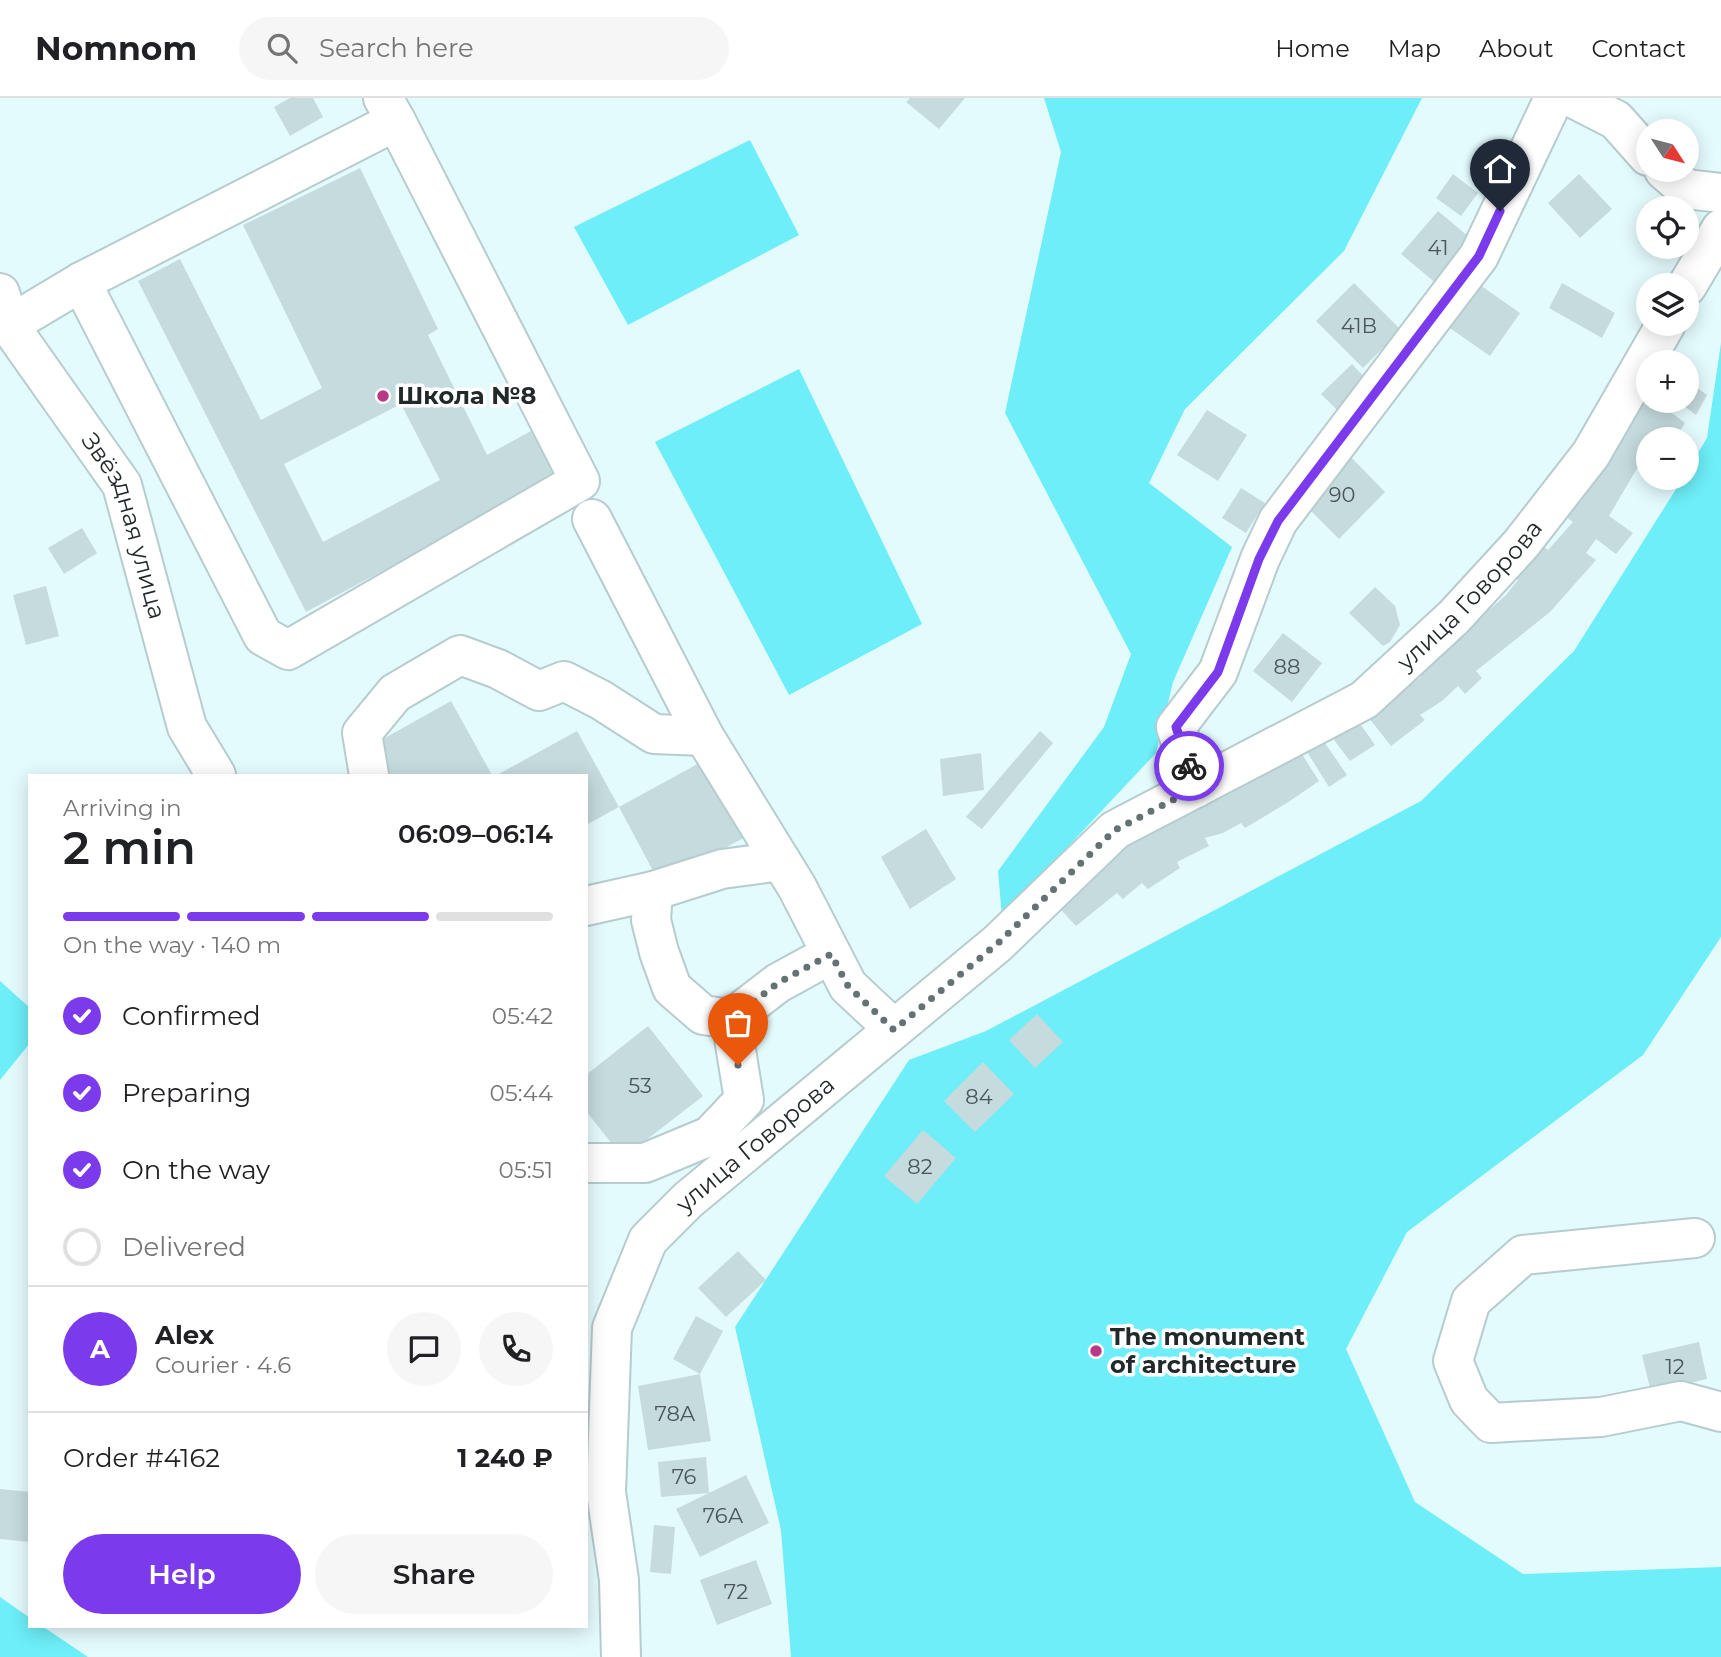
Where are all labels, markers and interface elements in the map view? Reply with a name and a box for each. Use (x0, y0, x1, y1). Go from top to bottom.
search box (239, 17, 729, 80)
text: Nomnom (35, 28, 197, 68)
icon: search (263, 29, 301, 67)
text: Search here (319, 32, 474, 64)
text: Home (1275, 34, 1350, 63)
text: Map (1388, 34, 1441, 63)
text: About (1479, 34, 1553, 63)
text: Contact (1591, 34, 1686, 63)
north arrow (1636, 119, 1699, 182)
map controls (1636, 119, 1699, 490)
pin (1470, 139, 1530, 211)
icon: home (1481, 150, 1519, 188)
button: locate (1636, 196, 1699, 259)
house number: 41 (1428, 235, 1448, 260)
button: layers (1636, 273, 1699, 336)
house number: 41В (1341, 313, 1377, 338)
button: + (1636, 350, 1699, 413)
place label: Школа №8 (397, 381, 536, 410)
marker: Школа №8 (375, 388, 391, 404)
street label: Звёздная улица (76, 427, 172, 622)
button: − (1636, 427, 1699, 490)
house number: 90 (1329, 482, 1355, 507)
street label: улица Говорова (1390, 514, 1548, 677)
house number: 88 (1274, 654, 1300, 679)
courier (1154, 731, 1224, 801)
icon: bike (1170, 747, 1208, 785)
text: Arriving in (63, 794, 182, 822)
text: 06:09–06:14 (398, 818, 553, 850)
text: 2 min (63, 819, 196, 876)
text: On the way · 140 m (63, 931, 281, 959)
pin (708, 993, 768, 1065)
icon: check (63, 997, 101, 1035)
text: Confirmed (122, 1000, 261, 1032)
text: 05:42 (492, 1002, 553, 1030)
icon: bag (719, 1004, 757, 1042)
street label: улица Говорова (669, 1070, 840, 1219)
house number: 53 (628, 1073, 652, 1098)
icon: check (63, 1074, 101, 1112)
text: Preparing (122, 1077, 251, 1109)
text: 05:44 (489, 1079, 553, 1107)
house number: 84 (965, 1084, 993, 1109)
icon: check (63, 1151, 101, 1189)
text: On the way (122, 1154, 270, 1186)
house number: 82 (907, 1154, 933, 1179)
text: 05:51 (499, 1156, 553, 1184)
text: Delivered (122, 1231, 246, 1263)
button: chat (387, 1312, 461, 1386)
button: phone (479, 1312, 553, 1386)
text: Alex (155, 1319, 214, 1351)
place label: The monument of architecture (1110, 1322, 1306, 1379)
text: A (90, 1333, 110, 1365)
marker: The monument of architecture (1088, 1343, 1104, 1359)
text: Courier · 4.6 (155, 1351, 291, 1379)
house number: 12 (1665, 1354, 1685, 1379)
house number: 78А (655, 1401, 696, 1426)
text: Order #4162 (63, 1442, 220, 1474)
text: 1 240 ₽ (457, 1442, 553, 1474)
house number: 76 (672, 1464, 697, 1489)
house number: 76А (703, 1503, 744, 1528)
button: Help (63, 1534, 301, 1614)
button: Share (315, 1534, 553, 1614)
house number: 72 (724, 1579, 748, 1604)

